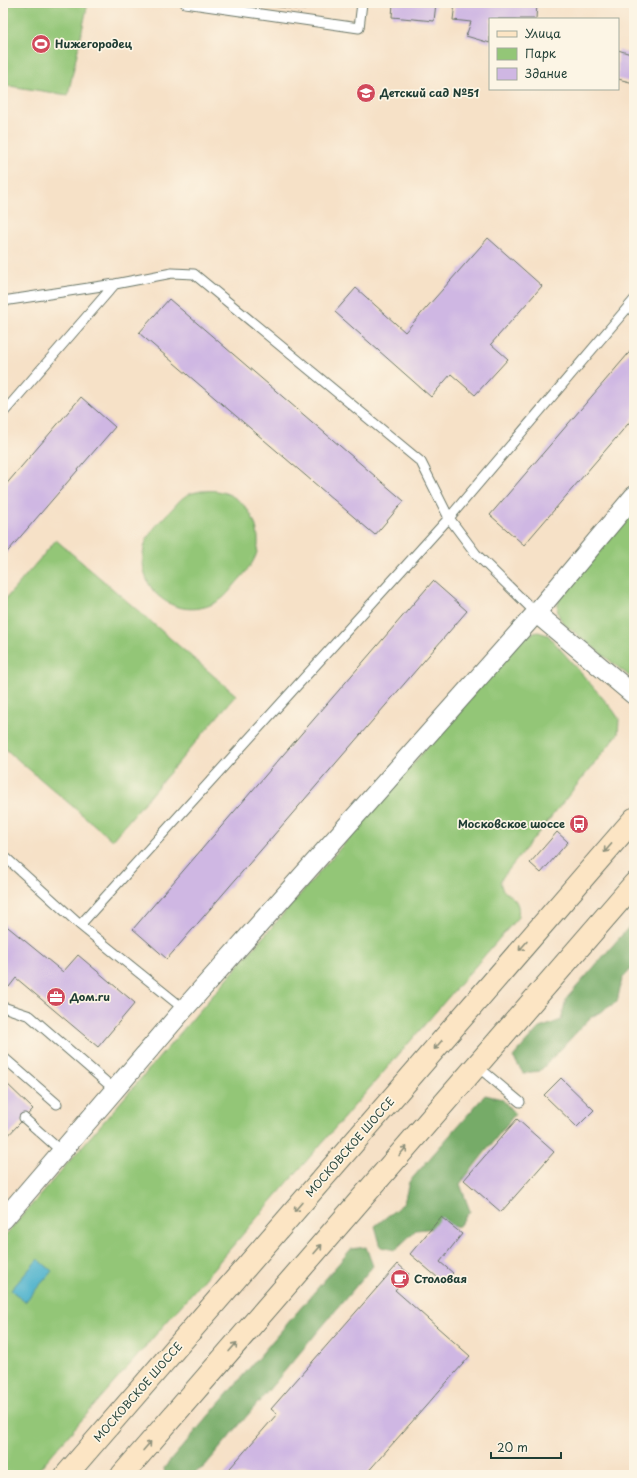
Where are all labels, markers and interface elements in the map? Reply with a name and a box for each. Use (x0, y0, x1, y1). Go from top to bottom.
legend (489, 18, 619, 90)
text: Улица (525, 24, 561, 42)
sports icon: Нижегородец (30, 33, 52, 55)
place label: Нижегородец (55, 35, 133, 52)
text: Парк (525, 44, 557, 62)
text: Здание (525, 64, 567, 82)
school or university icon: Детский сад №51 (355, 82, 377, 104)
place label: Детский сад №51 (379, 84, 479, 101)
bus stop icon: Московское шоссе (568, 813, 590, 835)
place label: Московское шоссе (458, 815, 565, 832)
one-way arrow (604, 843, 613, 853)
one-way arrow (519, 941, 528, 952)
office icon: Дом.ru (45, 986, 67, 1008)
place label: Дом.ru (69, 988, 110, 1005)
one-way arrow (434, 1039, 443, 1049)
street label: МОСКОВСКОЕ ШОССЕ (301, 1093, 398, 1200)
one-way arrow (398, 1146, 407, 1156)
one-way arrow (294, 1201, 303, 1211)
one-way arrow (313, 1244, 322, 1254)
cafe icon: Столовая (389, 1268, 411, 1290)
place label: Столовая (414, 1270, 467, 1287)
street label: МОСКОВСКОЕ ШОССЕ (89, 1338, 186, 1445)
one-way arrow (228, 1342, 237, 1353)
scale bar (491, 1434, 561, 1460)
text: 20 m (497, 1438, 528, 1456)
one-way arrow (143, 1440, 152, 1451)

